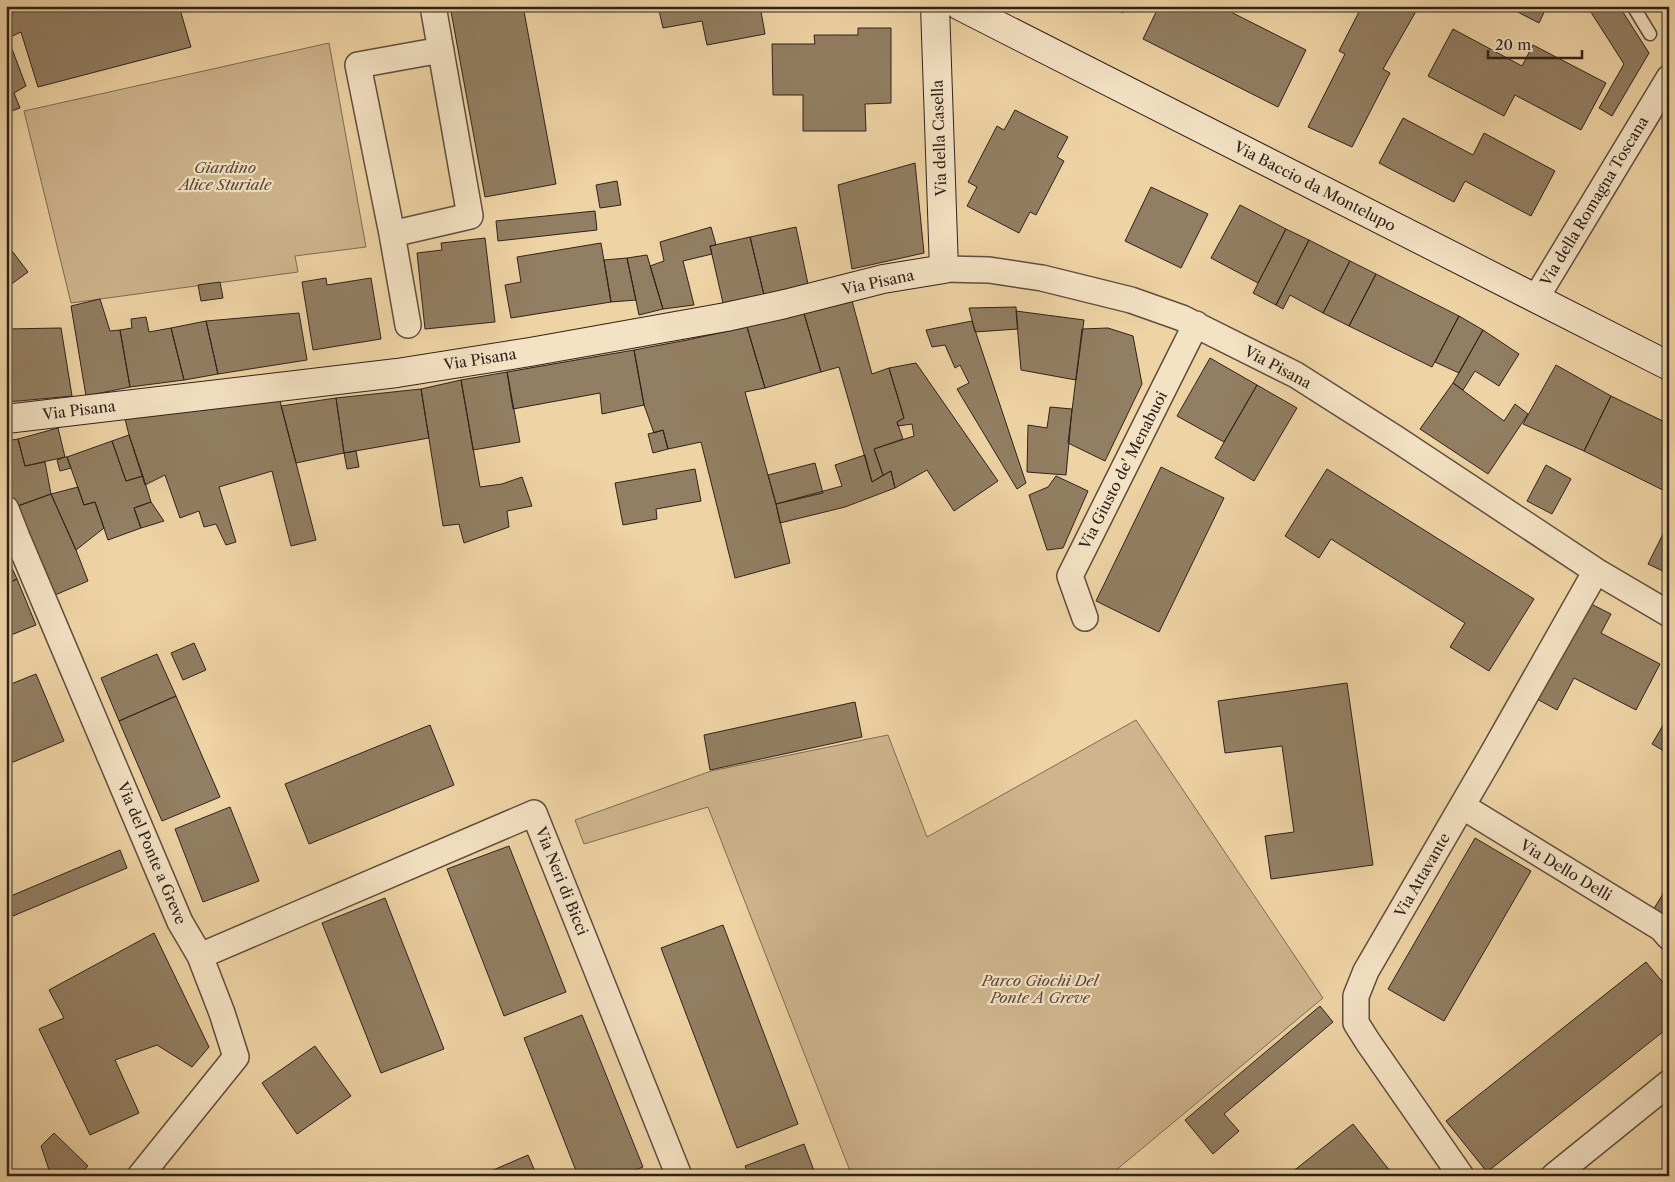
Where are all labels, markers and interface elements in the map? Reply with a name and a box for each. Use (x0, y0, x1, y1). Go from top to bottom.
scale bar (1488, 28, 1581, 60)
text: 20 m (1495, 35, 1531, 54)
street label: Via della Casella (927, 79, 951, 198)
street label: Via della Romagna Toscana (1535, 113, 1652, 290)
street label: Via Baccio da Montelupo (1230, 136, 1399, 235)
park label: Giardino Alice Sturiale (177, 158, 272, 194)
street label: Via Pisana (839, 265, 916, 299)
street label: Via Pisana (1240, 341, 1315, 393)
street label: Via Pisana (441, 344, 518, 374)
street label: Via Giusto de' Menabuoi (1074, 387, 1171, 553)
street label: Via Pisana (40, 396, 117, 424)
street label: Via del Ponte a Greve (113, 778, 191, 927)
street label: Via Neri di Bicci (531, 823, 593, 938)
street label: Via Attavante (1390, 829, 1454, 921)
street label: Via Dello Delli (1516, 835, 1616, 905)
park label: Parco Giochi Del Ponte A Greve (981, 971, 1100, 1007)

